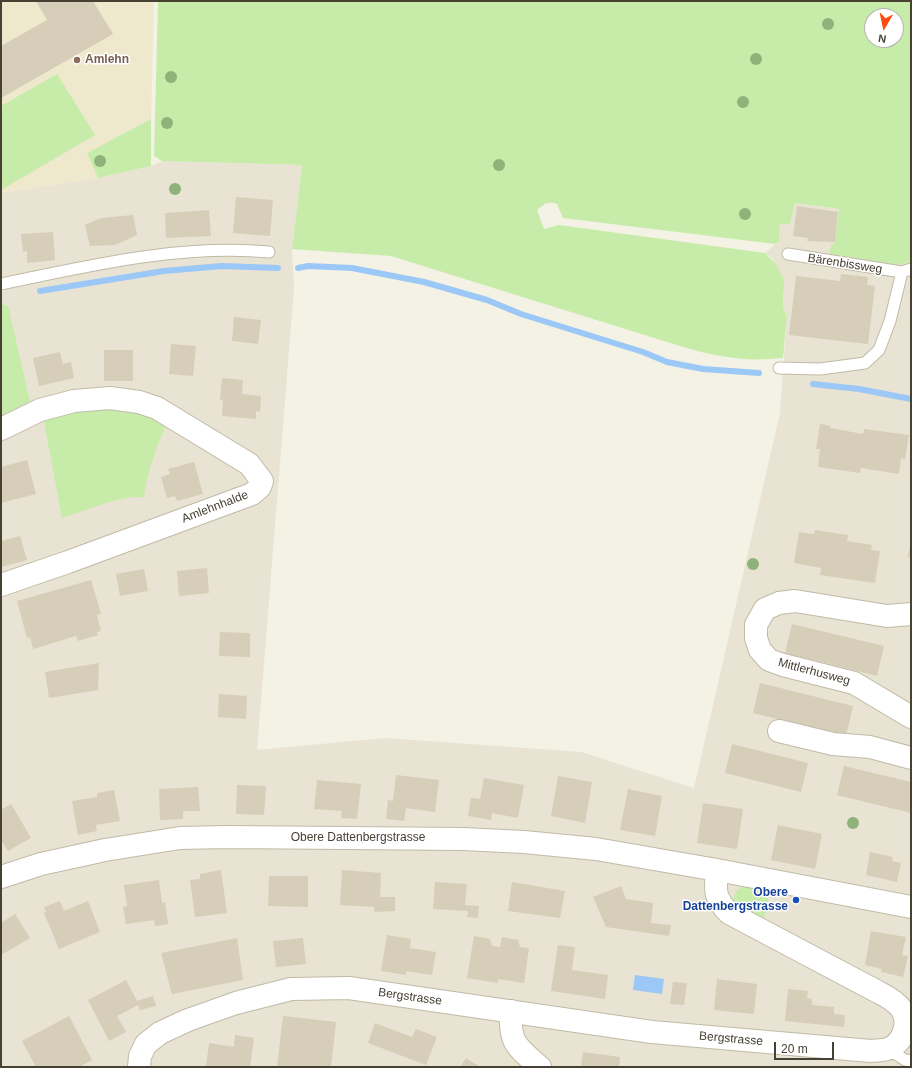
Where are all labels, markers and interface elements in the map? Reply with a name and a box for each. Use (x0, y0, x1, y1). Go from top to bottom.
north arrow (864, 8, 904, 48)
text: N (877, 32, 887, 45)
place label: Amlehn (85, 53, 129, 67)
marker: Amlehn (72, 55, 82, 65)
street label: Bärenbissweg (807, 251, 883, 277)
street label: Amlehnhalde (180, 488, 250, 526)
street label: Mittlerhusweg (776, 655, 852, 689)
street label: Obere Dattenbergstrasse (291, 831, 425, 845)
place label: Obere Dattenbergstrasse (683, 886, 788, 914)
marker: Obere Dattenbergstrasse (791, 895, 801, 905)
street label: Bergstrasse (377, 985, 443, 1009)
street label: Bergstrasse (698, 1029, 764, 1049)
scale bar (776, 1034, 836, 1060)
text: 20 m (781, 1042, 808, 1056)

